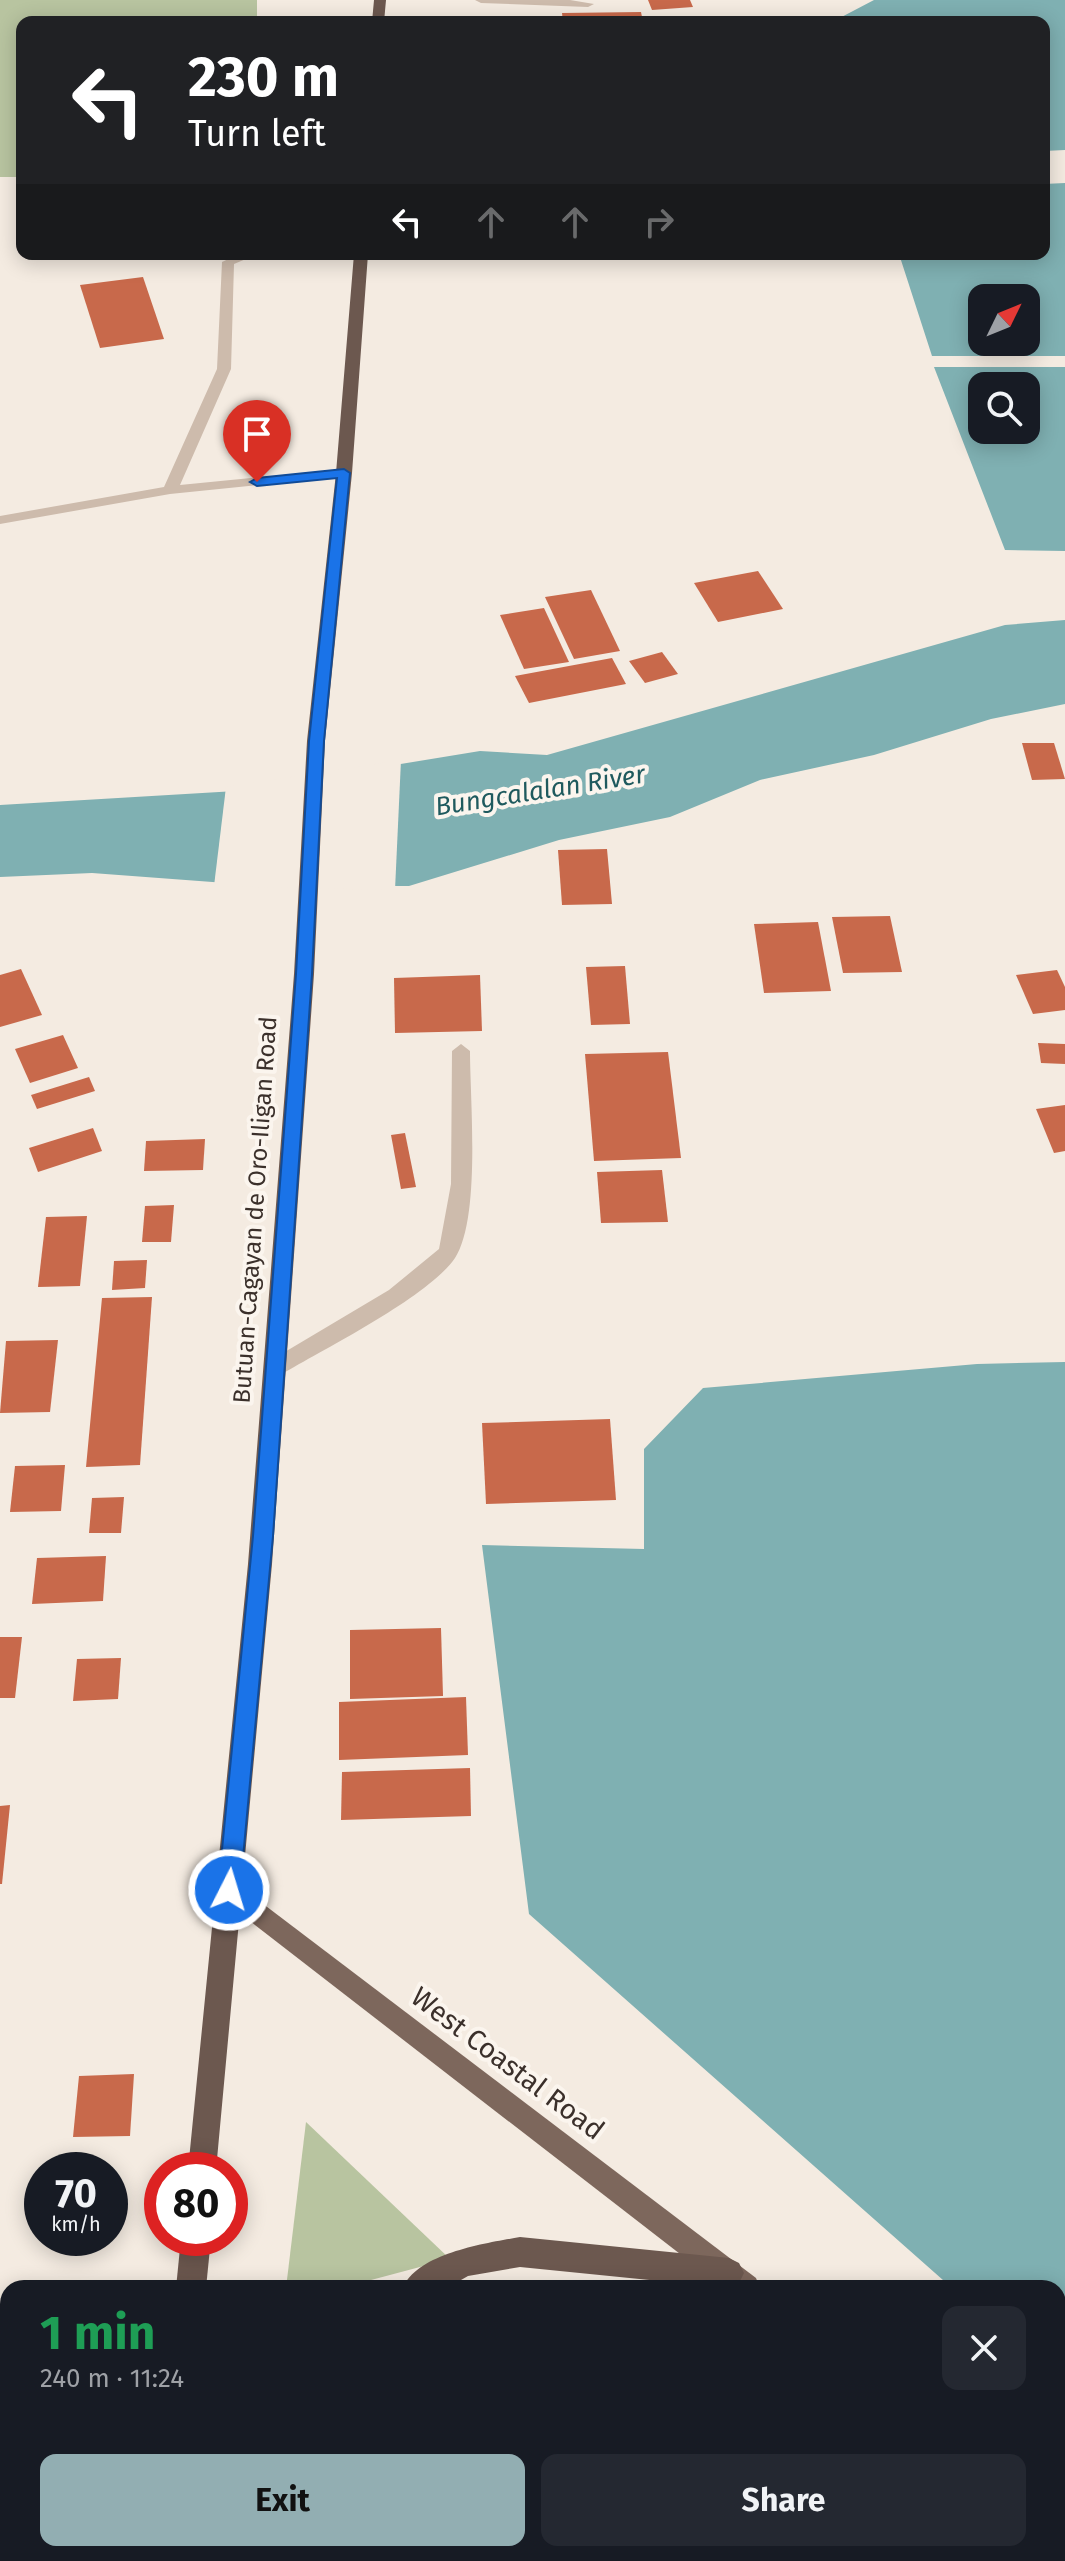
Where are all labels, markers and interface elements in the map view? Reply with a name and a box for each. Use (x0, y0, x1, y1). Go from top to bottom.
text: 230 m (188, 44, 339, 111)
icon: left (56, 48, 160, 152)
text: Turn left (188, 112, 326, 156)
icon: left (385, 200, 429, 244)
icon: ahead (469, 200, 513, 244)
icon: ahead (553, 200, 597, 244)
icon: right (637, 200, 681, 244)
north arrow (968, 284, 1040, 356)
map controls (968, 284, 1040, 444)
button: search (968, 372, 1040, 444)
pin (223, 400, 291, 482)
icon: arrive (235, 412, 279, 456)
water label: Bungcalalan River (433, 758, 648, 822)
street label: Butuan-Cagayan de Oro-Iligan Road (228, 1016, 282, 1404)
position arrow (187, 1848, 271, 1932)
street label: West Coastal Road (405, 1980, 611, 2147)
speed limit sign: 80 (144, 2152, 248, 2256)
text: 70 (55, 2170, 97, 2218)
text: km/h (51, 2212, 101, 2236)
text: 1 min (40, 2304, 155, 2362)
button: close (942, 2306, 1026, 2390)
text: 240 m · 11:24 (40, 2363, 184, 2394)
button: Exit (40, 2454, 525, 2546)
button: Share (541, 2454, 1026, 2546)

